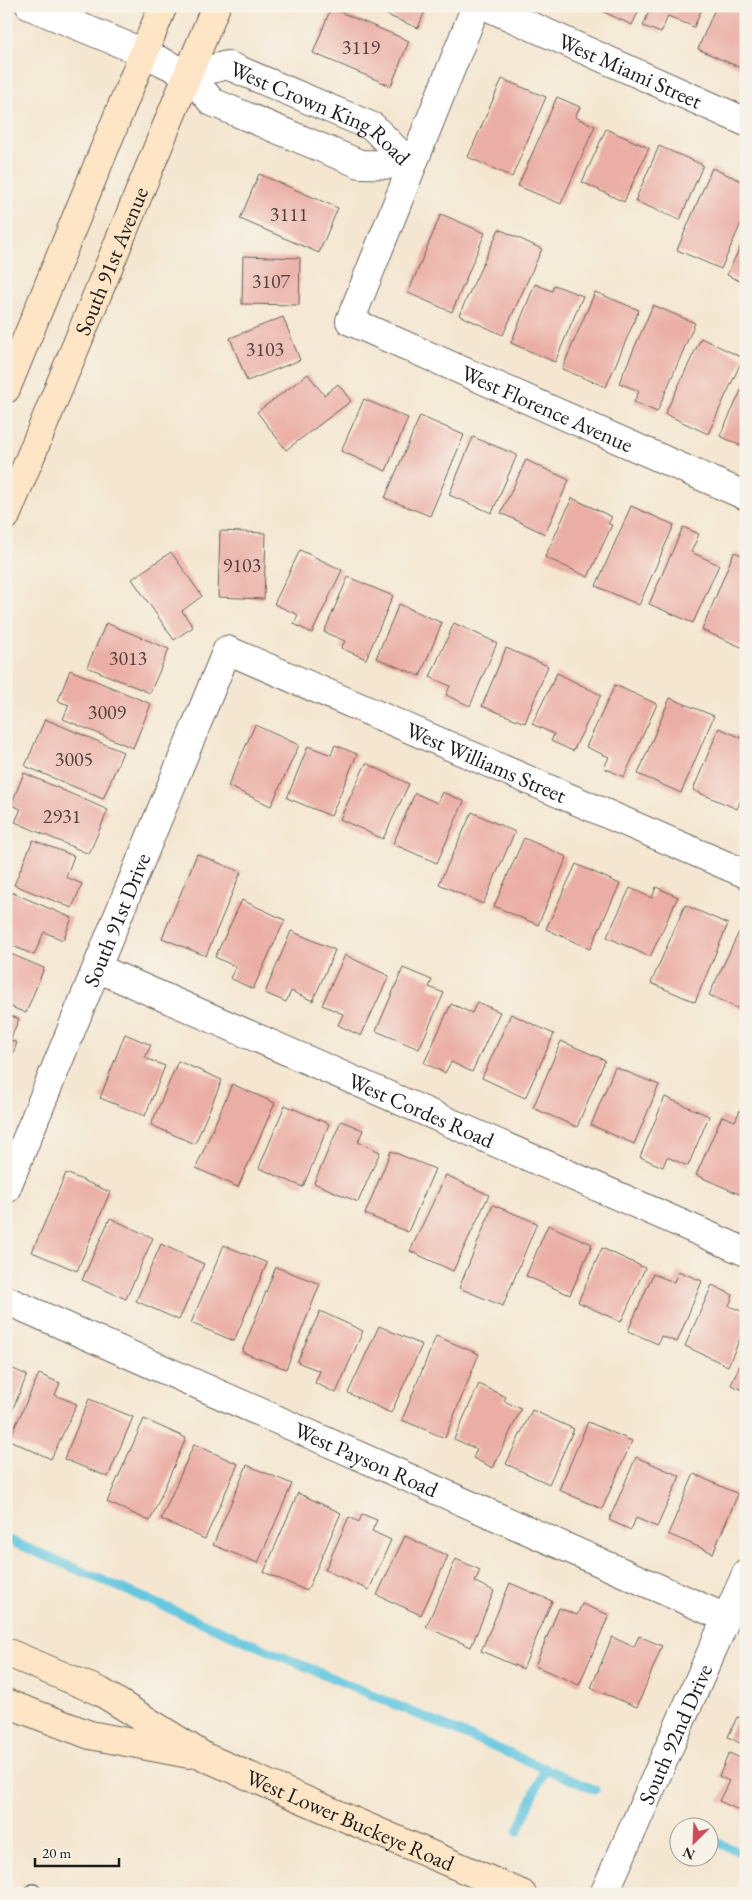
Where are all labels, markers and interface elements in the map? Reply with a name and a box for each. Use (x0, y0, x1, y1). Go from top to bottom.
street label: West Miami Street (554, 26, 707, 115)
house number: 3119 (342, 34, 381, 60)
street label: West Crown King Road (226, 54, 418, 172)
street label: South 91st Avenue (68, 182, 155, 339)
house number: 3111 (270, 201, 308, 227)
house number: 3107 (252, 268, 291, 294)
house number: 3103 (246, 336, 284, 362)
street label: West Florence Avenue (457, 358, 638, 459)
house number: 9103 (223, 552, 261, 578)
house number: 3013 (109, 645, 147, 671)
house number: 3009 (88, 699, 127, 725)
street label: West Williams Street (402, 715, 571, 809)
house number: 3005 (55, 746, 93, 772)
house number: 2931 (43, 803, 81, 829)
street label: South 91st Drive (76, 848, 157, 991)
street label: West Cordes Road (344, 1065, 499, 1155)
street label: West Payson Road (290, 1415, 444, 1504)
street label: South 92nd Drive (631, 1659, 719, 1809)
street label: West Lower Buckeye Road (242, 1762, 460, 1878)
north arrow (670, 1818, 720, 1868)
scale bar (35, 1835, 119, 1867)
text: 20 m (42, 1843, 71, 1862)
text: N (679, 1843, 698, 1864)

